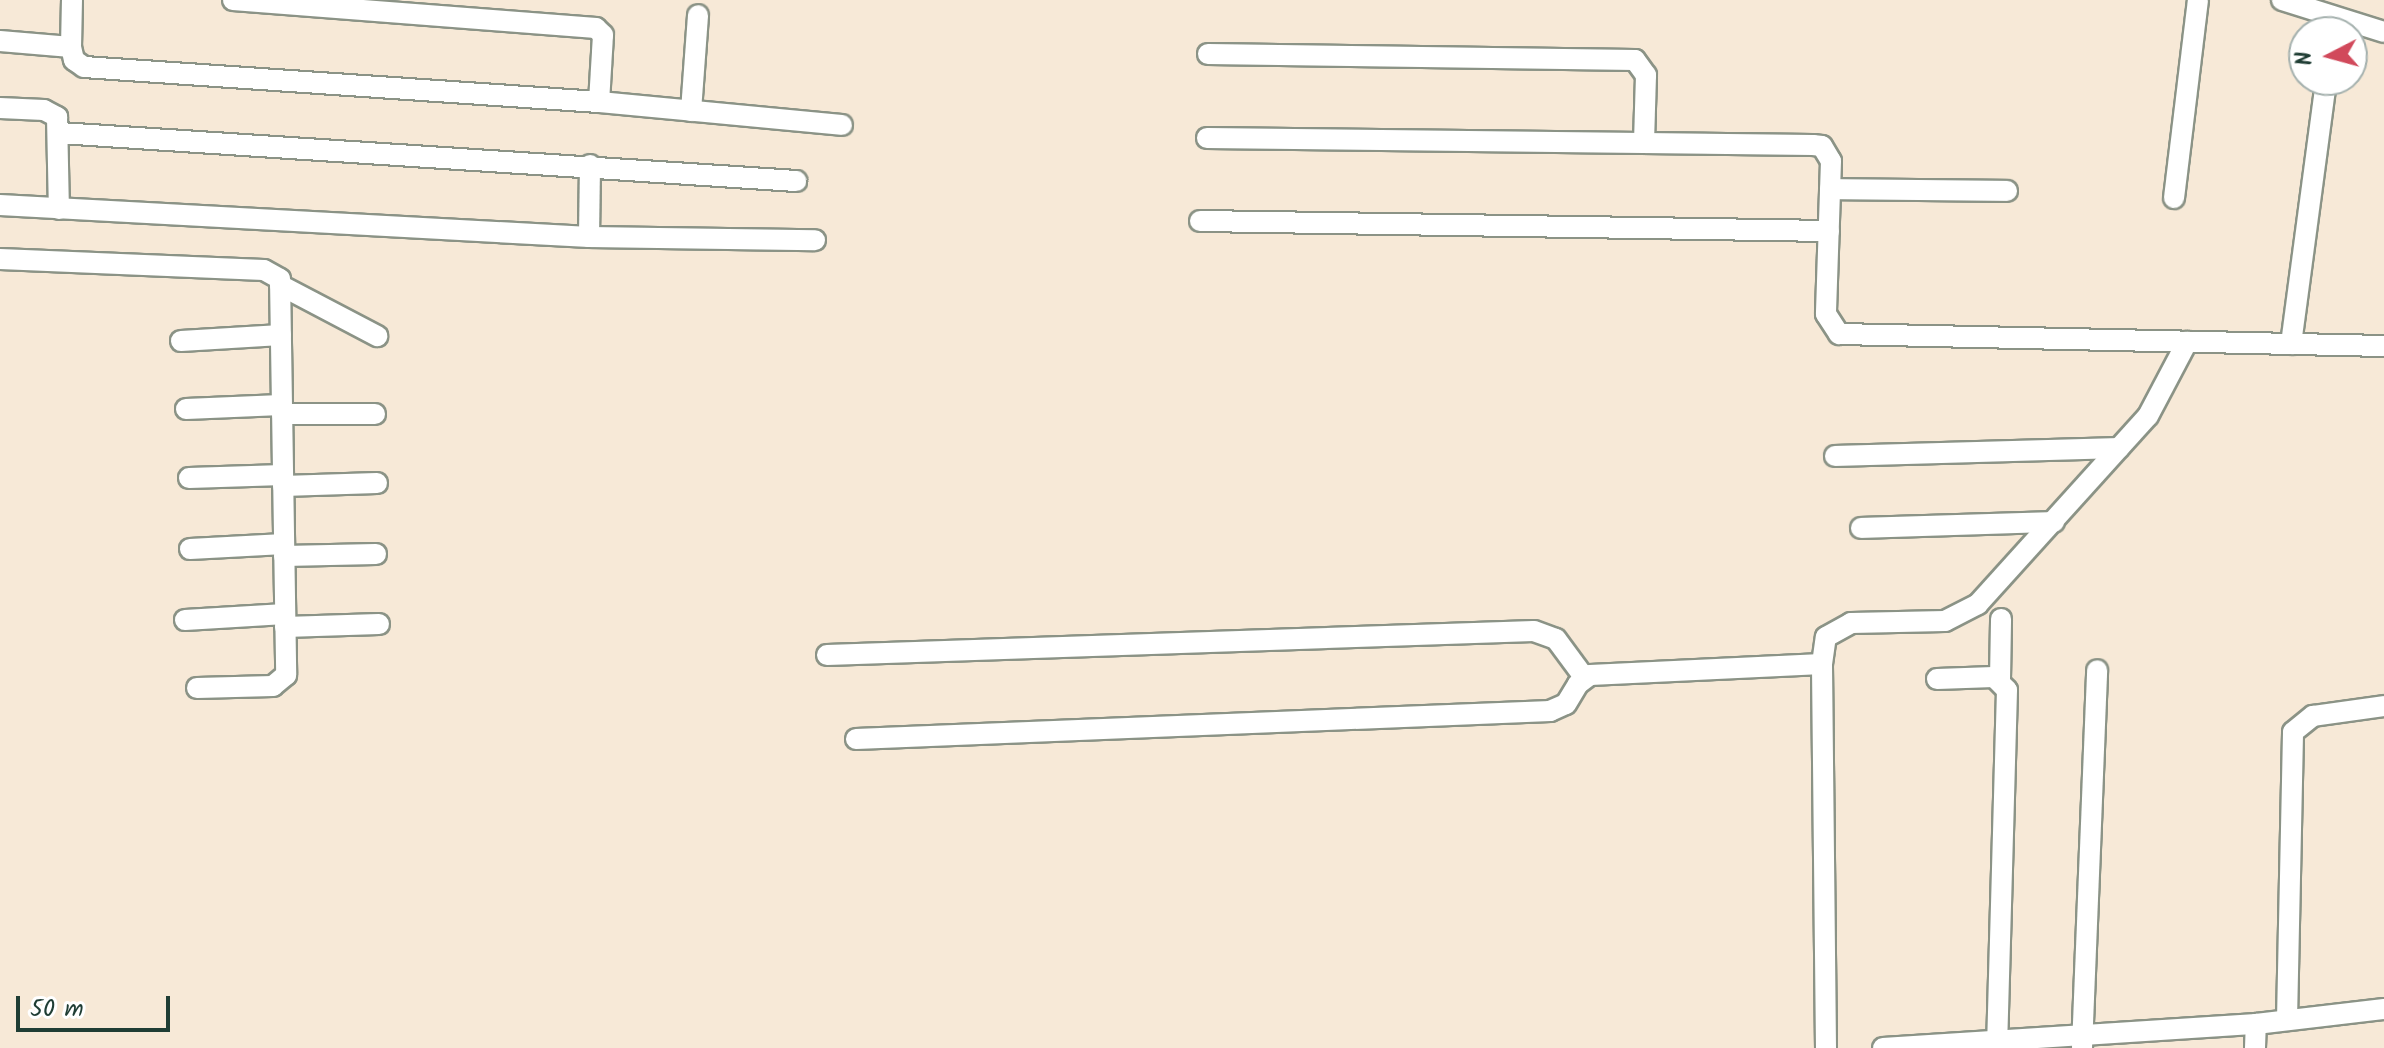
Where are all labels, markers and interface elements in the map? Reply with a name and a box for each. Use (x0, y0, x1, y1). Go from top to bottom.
north arrow (2288, 16, 2368, 96)
text: N (2287, 50, 2324, 67)
scale bar (20, 980, 174, 1030)
text: 50 m (30, 990, 84, 1029)

